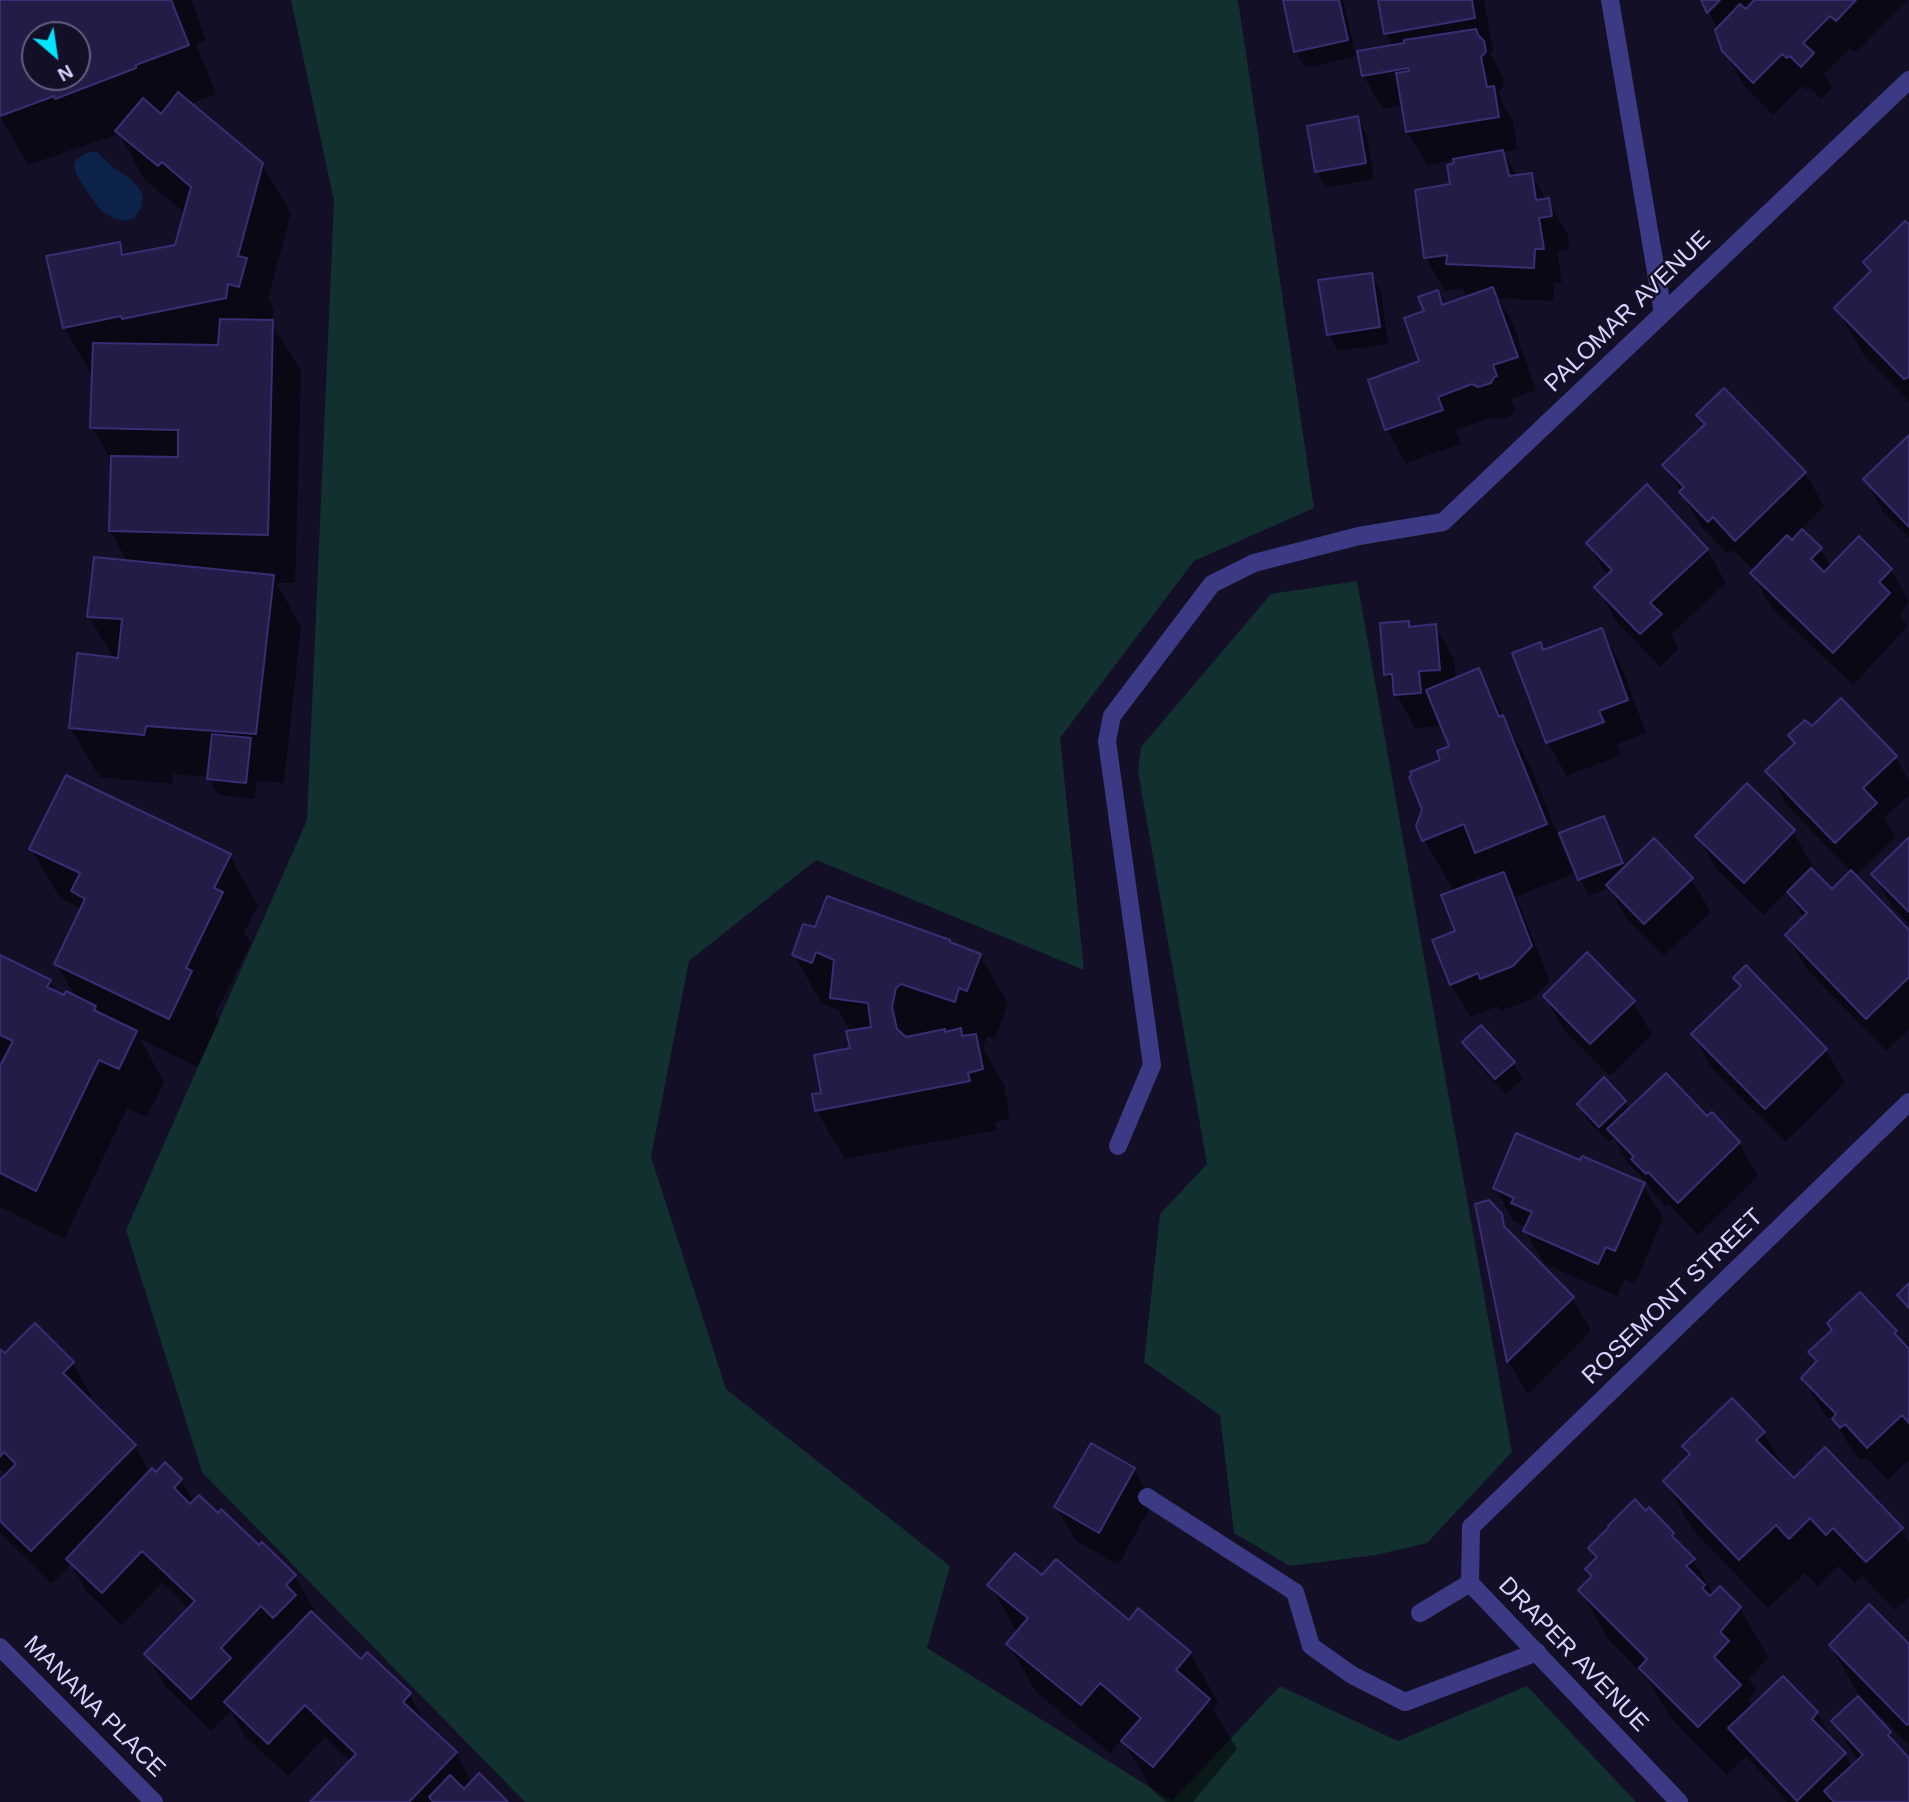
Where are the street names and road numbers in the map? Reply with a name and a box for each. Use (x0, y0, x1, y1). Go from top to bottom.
street label: PALOMAR AVENUE (1539, 226, 1717, 398)
street label: ROSEMONT STREET (1577, 1203, 1769, 1391)
street label: DRAPER AVENUE (1492, 1572, 1654, 1738)
street label: MANANA PLACE (17, 1630, 171, 1784)

